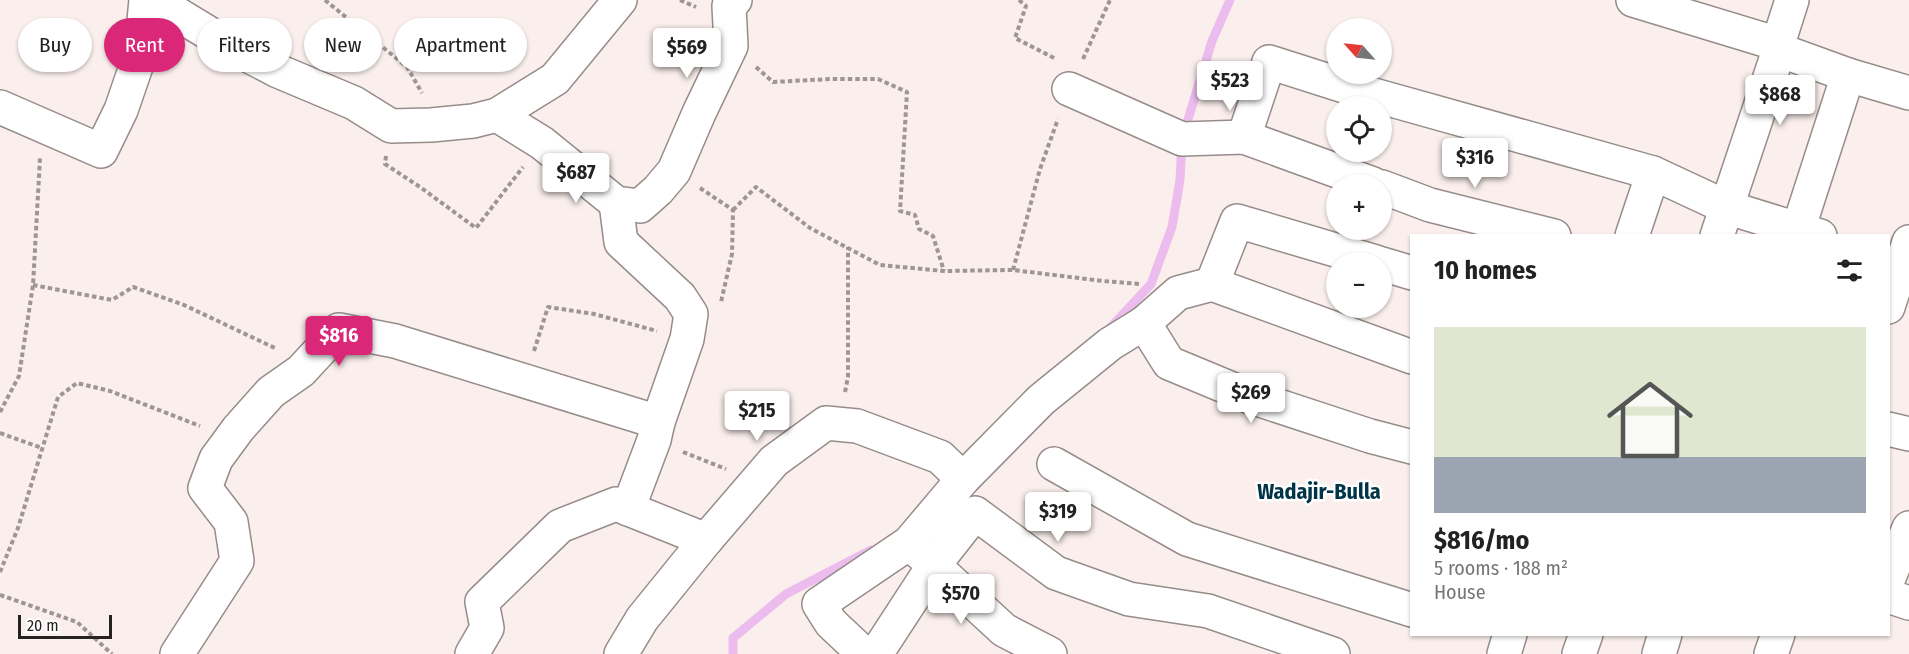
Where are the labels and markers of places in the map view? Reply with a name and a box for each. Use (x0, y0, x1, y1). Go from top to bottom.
pin: $569 (651, 28, 723, 79)
pin: $523 (1194, 61, 1266, 112)
pin: $868 (1744, 75, 1816, 126)
pin: $316 (1439, 138, 1511, 189)
pin: $687 (540, 153, 612, 204)
pin: $816 (303, 316, 375, 367)
pin: $269 (1215, 373, 1287, 424)
pin: $215 (721, 391, 793, 442)
pin: $319 (1022, 492, 1094, 543)
pin: $570 (925, 574, 997, 625)

